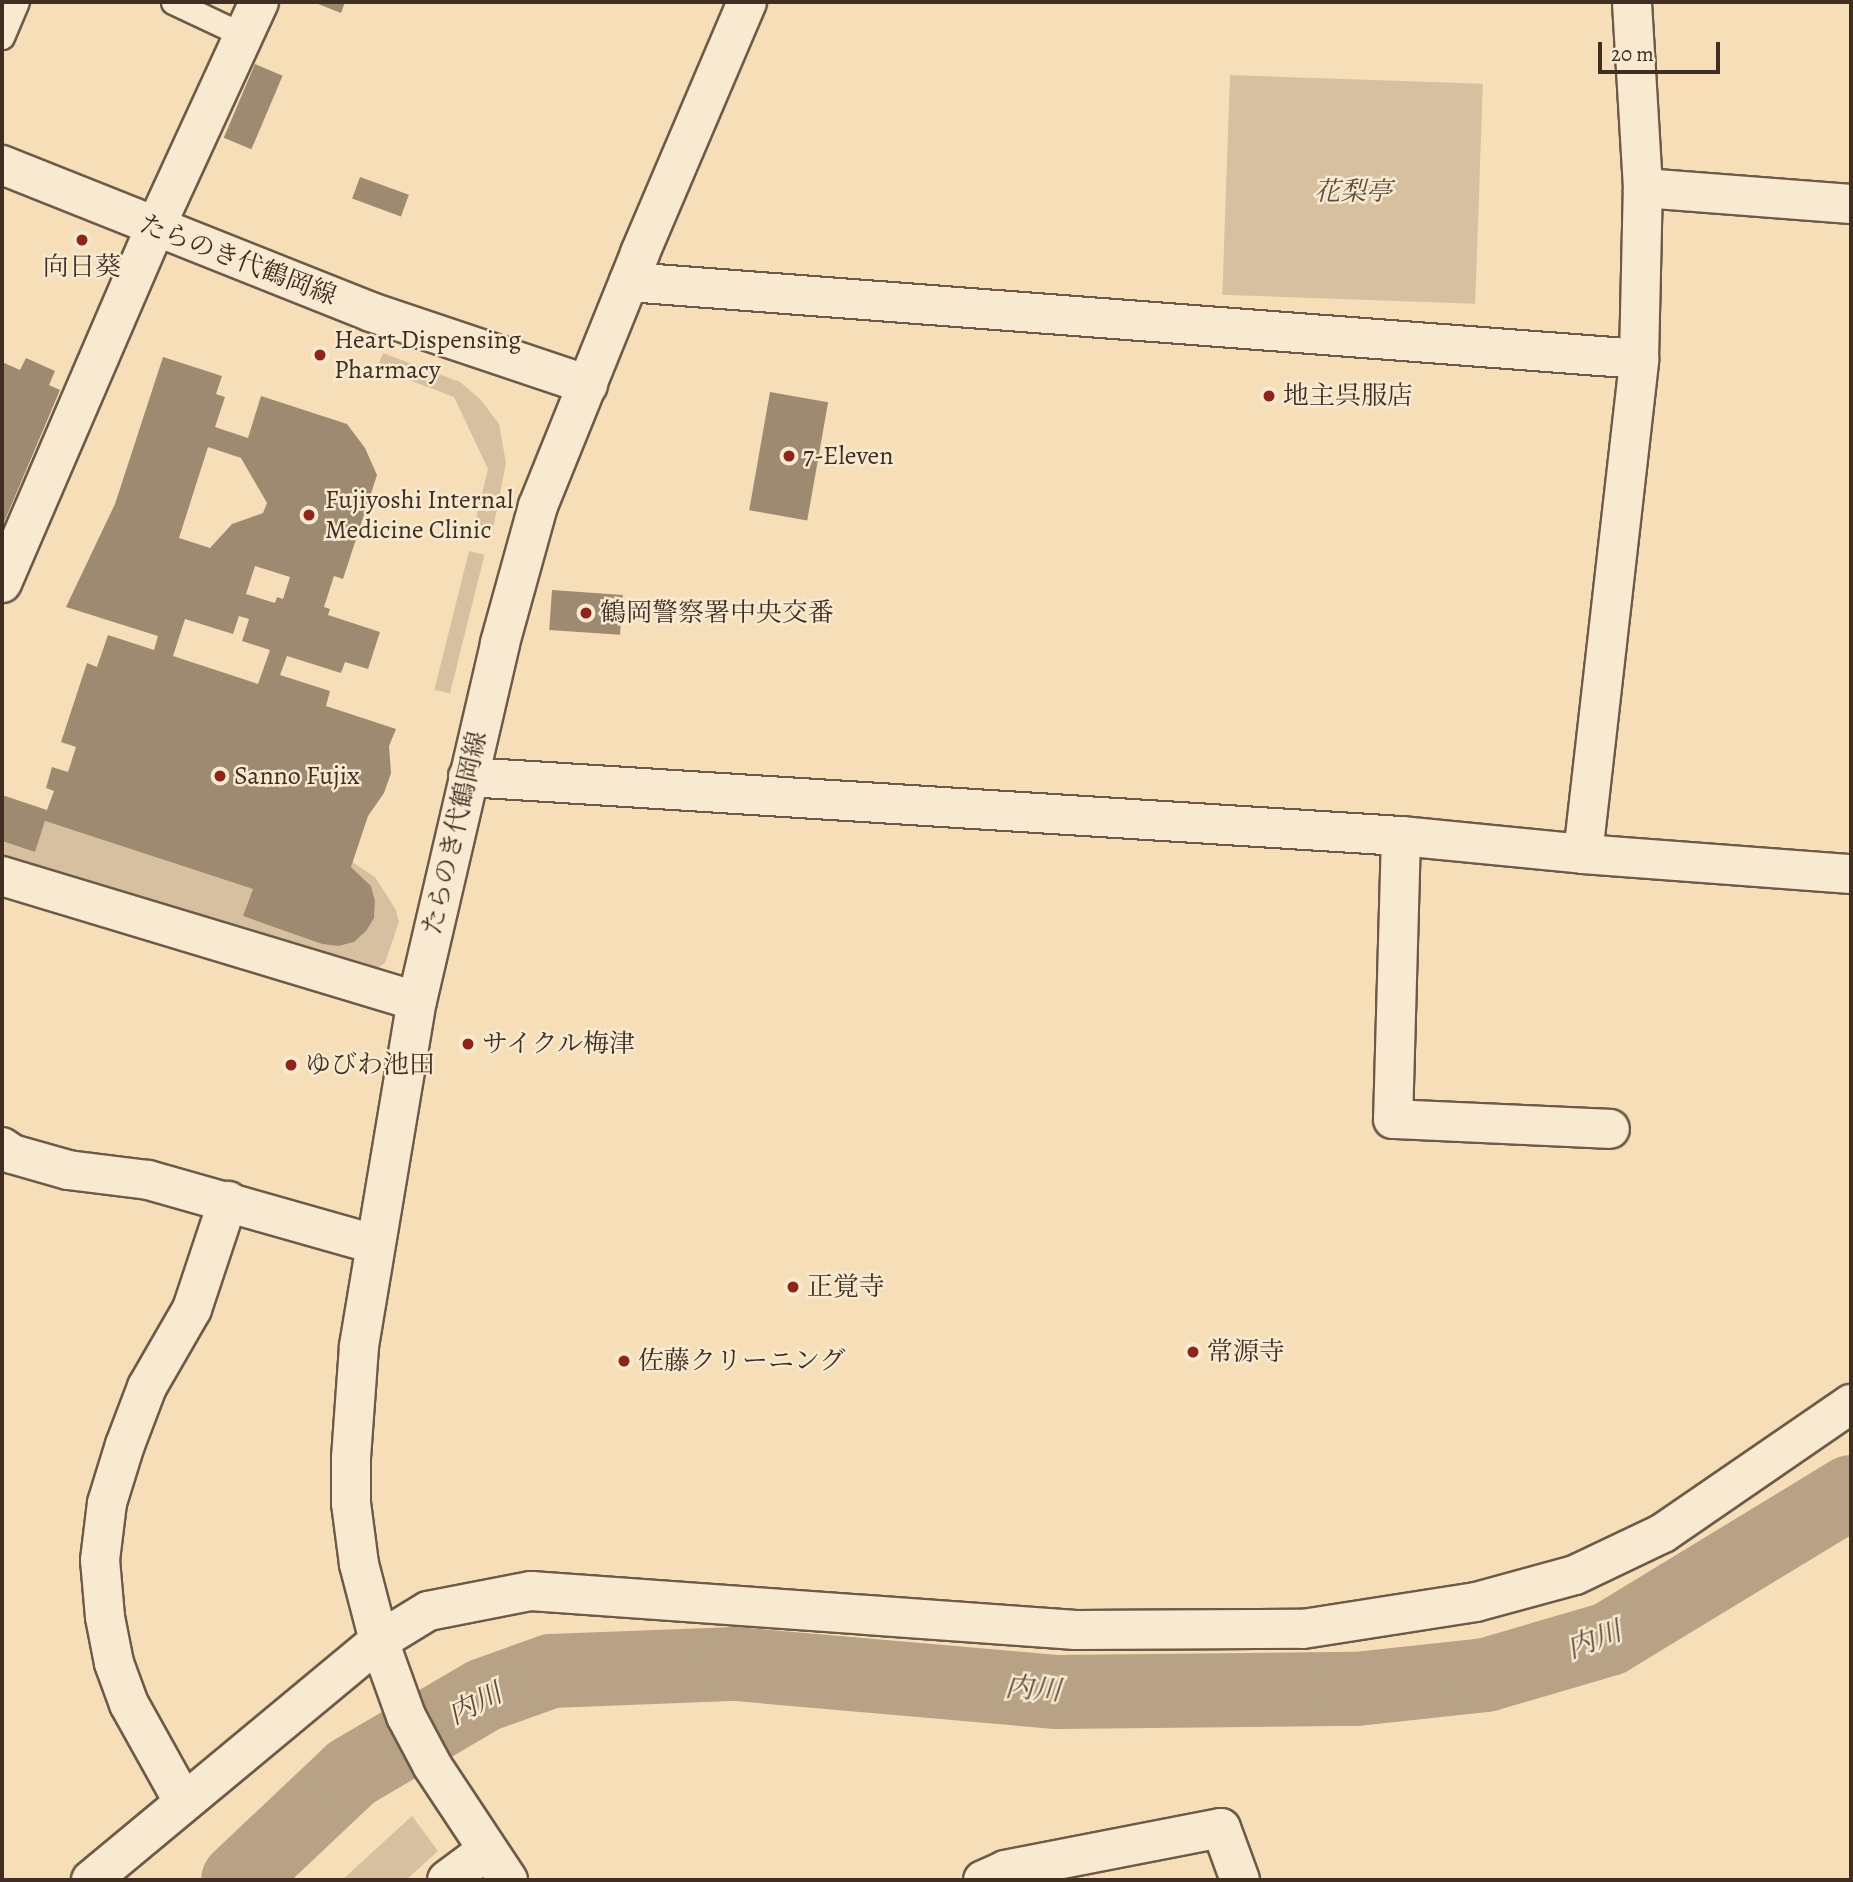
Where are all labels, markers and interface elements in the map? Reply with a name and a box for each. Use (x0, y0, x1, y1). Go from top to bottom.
scale bar (1601, 28, 1724, 72)
text: 20 m (1611, 40, 1654, 68)
park label: 花梨亭 (1314, 176, 1392, 208)
street label: たらのき代鶴岡線 (135, 208, 341, 312)
marker: 向日葵 (74, 232, 90, 248)
place label: 向日葵 (43, 251, 121, 283)
place label: Heart Dispensing Pharmacy (334, 324, 521, 386)
marker: Heart Dispensing Pharmacy (312, 347, 328, 363)
place label: 地主呉服店 (1283, 380, 1413, 412)
marker: 地主呉服店 (1261, 388, 1277, 404)
place label: 7-Eleven (803, 440, 893, 472)
marker: 7-Eleven (781, 448, 797, 464)
place label: Fujiyoshi Internal Medicine Clinic (325, 484, 513, 546)
marker: Fujiyoshi Internal Medicine Clinic (299, 505, 319, 525)
place label: 鶴岡警察署中央交番 (600, 597, 834, 629)
marker: 鶴岡警察署中央交番 (578, 605, 594, 621)
street label: たらのき代鶴岡線 (416, 728, 494, 938)
place label: Sanno Fujix (234, 760, 360, 792)
marker: Sanno Fujix (212, 768, 228, 784)
place label: サイクル梅津 (482, 1028, 638, 1060)
marker: サイクル梅津 (460, 1036, 476, 1052)
place label: ゆびわ池田 (305, 1049, 435, 1081)
marker: ゆびわ池田 (283, 1057, 299, 1073)
place label: 正覚寺 (807, 1271, 885, 1303)
marker: 正覚寺 (785, 1279, 801, 1295)
place label: 常源寺 (1207, 1336, 1285, 1368)
marker: 常源寺 (1185, 1344, 1201, 1360)
place label: 佐藤クリーニング (638, 1345, 846, 1377)
marker: 佐藤クリーニング (616, 1353, 632, 1369)
water label: 内川 (1562, 1614, 1626, 1666)
water label: 内川 (1004, 1670, 1062, 1708)
water label: 内川 (442, 1676, 508, 1732)

